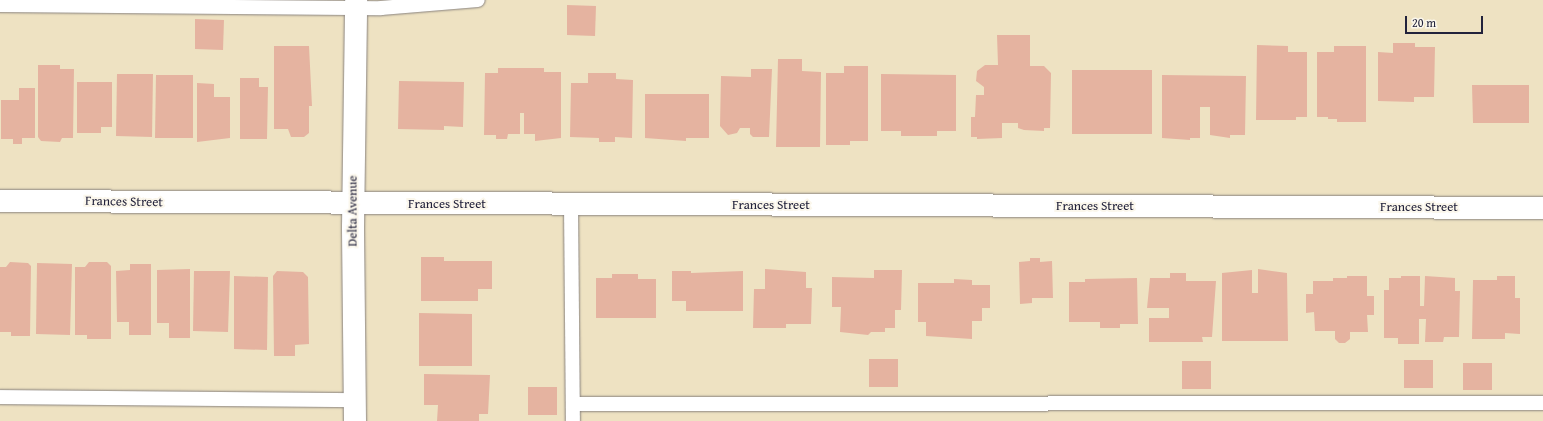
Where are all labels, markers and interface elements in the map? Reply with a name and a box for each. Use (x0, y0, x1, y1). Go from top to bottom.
scale bar (1407, 8, 1485, 34)
text: 20 m (1412, 14, 1436, 31)
street label: Delta Avenue (345, 175, 361, 247)
street label: Frances Street (85, 194, 163, 210)
street label: Frances Street (408, 196, 486, 212)
street label: Frances Street (732, 197, 810, 213)
street label: Frances Street (1056, 198, 1134, 214)
street label: Frances Street (1380, 199, 1458, 215)

